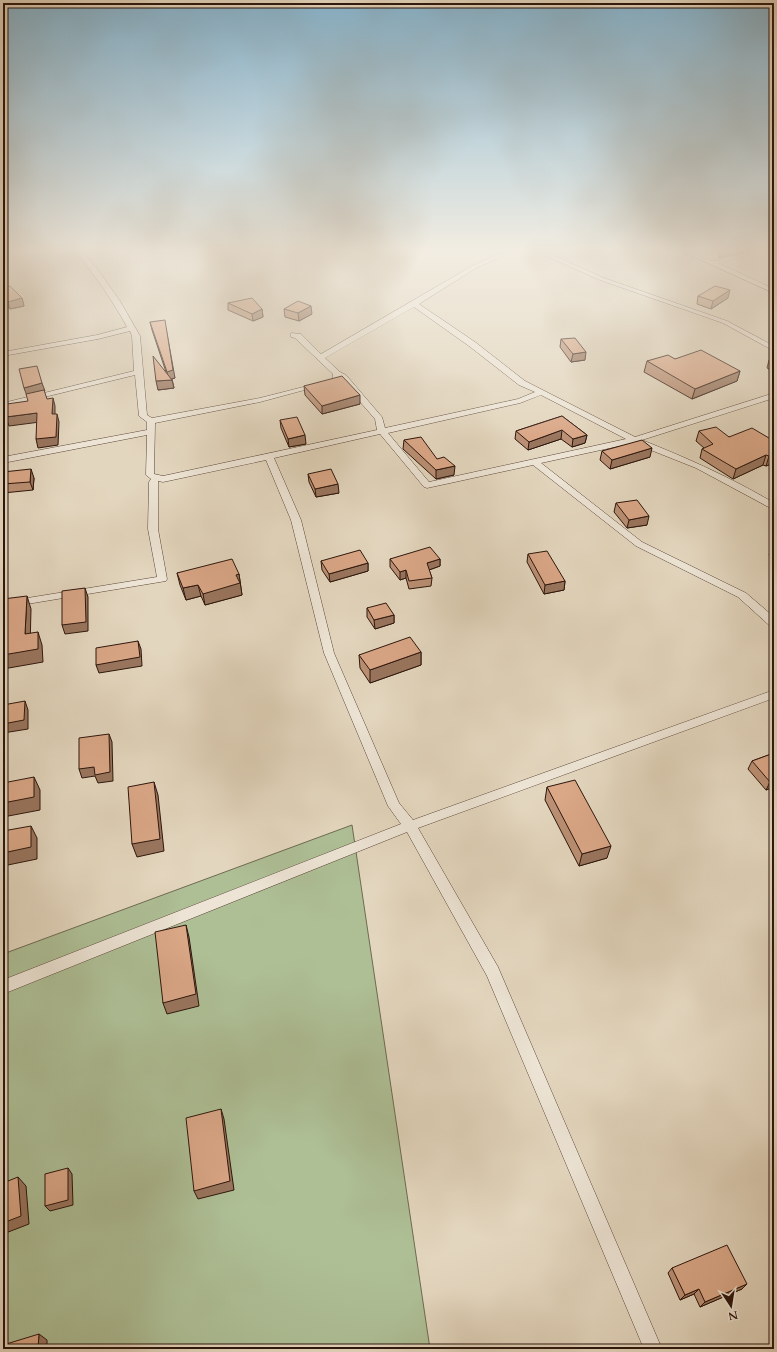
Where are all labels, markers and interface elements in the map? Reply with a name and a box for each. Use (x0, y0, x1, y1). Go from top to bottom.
north arrow (711, 1286, 751, 1326)
text: N (726, 1307, 739, 1324)

